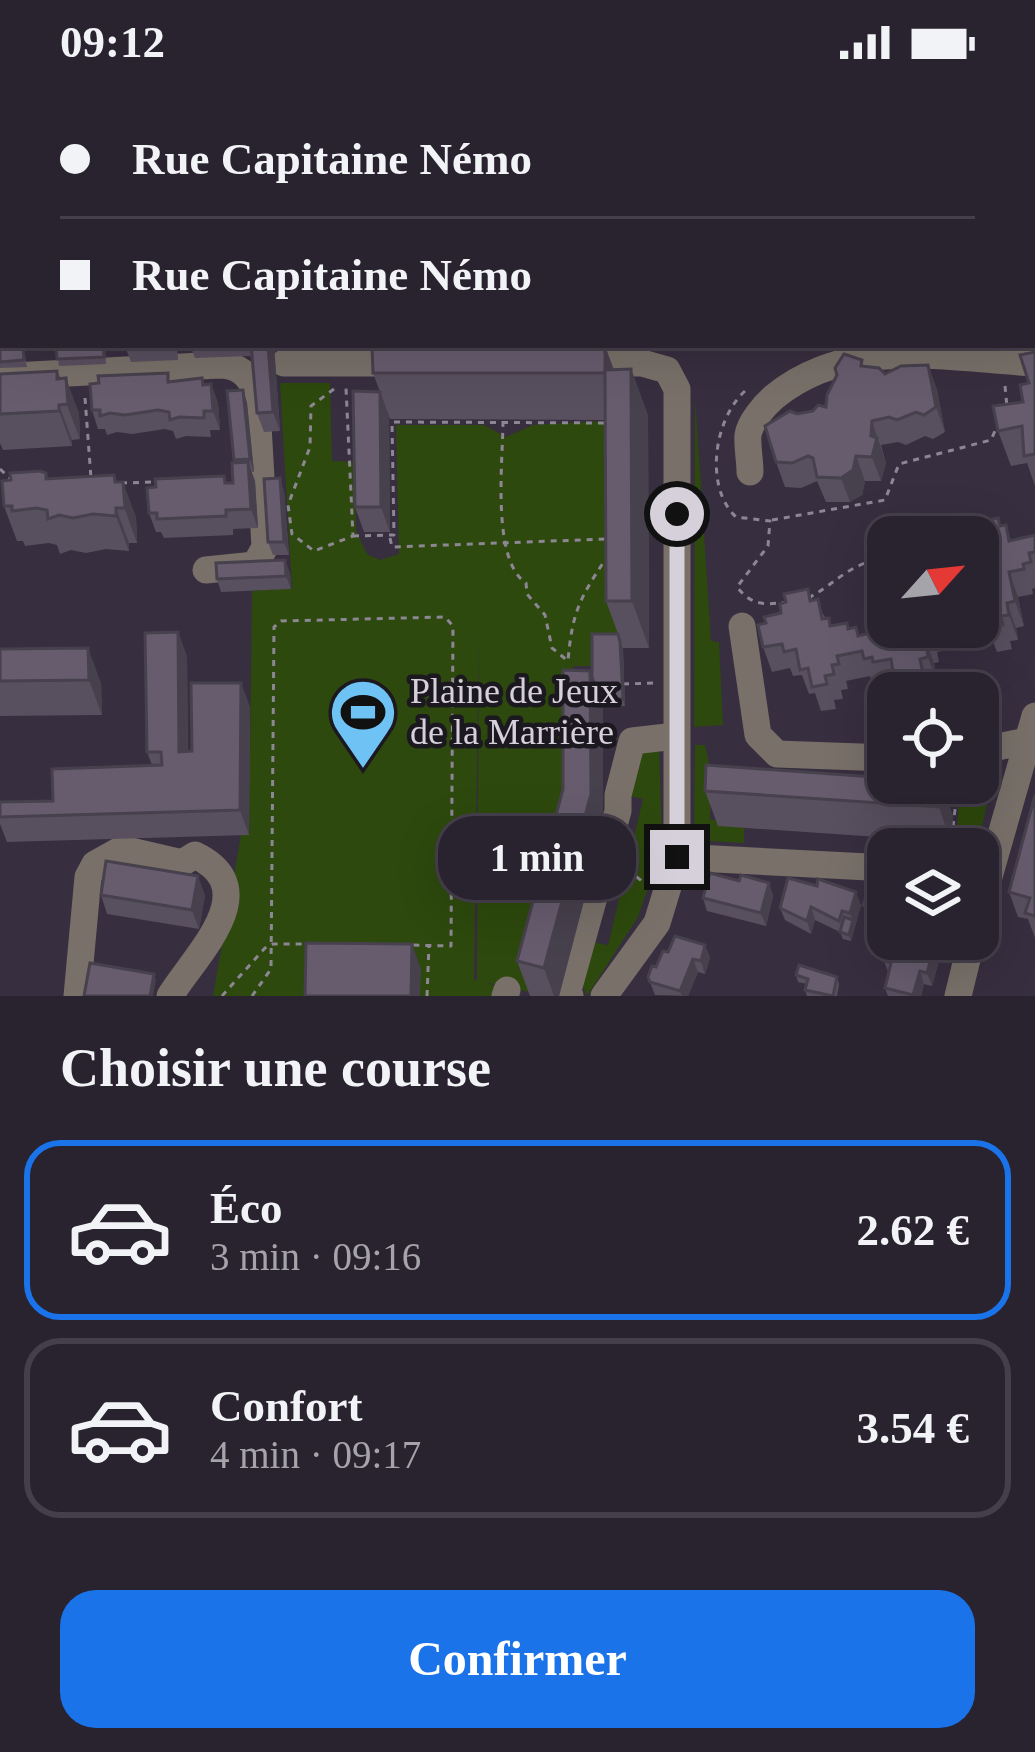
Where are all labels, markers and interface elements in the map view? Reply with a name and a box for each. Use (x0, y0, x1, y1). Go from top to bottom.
text: 09:12 (60, 17, 165, 67)
text: Rue Capitaine Némo (132, 134, 532, 184)
text: Rue Capitaine Némo (132, 250, 532, 300)
route start (650, 487, 704, 541)
north arrow (867, 516, 999, 648)
map controls (867, 516, 999, 960)
place label: Plaine de Jeux de la Marrière (410, 671, 618, 752)
button: locate (867, 672, 999, 804)
sports icon: Plaine de Jeux de la Marrière (328, 677, 398, 771)
callout: 1 min (437, 815, 635, 899)
button: layers (867, 828, 999, 960)
route end (650, 830, 704, 884)
text: 1 min (490, 836, 584, 879)
text: Choisir une course (60, 1038, 491, 1098)
icon: car (66, 1176, 174, 1284)
text: Éco (210, 1183, 283, 1233)
text: 2.62 € (857, 1205, 969, 1255)
text: 3 min · 09:16 (210, 1235, 421, 1278)
icon: car (66, 1374, 174, 1482)
text: Confort (210, 1381, 362, 1431)
text: 3.54 € (857, 1403, 969, 1453)
text: 4 min · 09:17 (210, 1433, 421, 1476)
button: Confirmer (60, 1590, 975, 1728)

